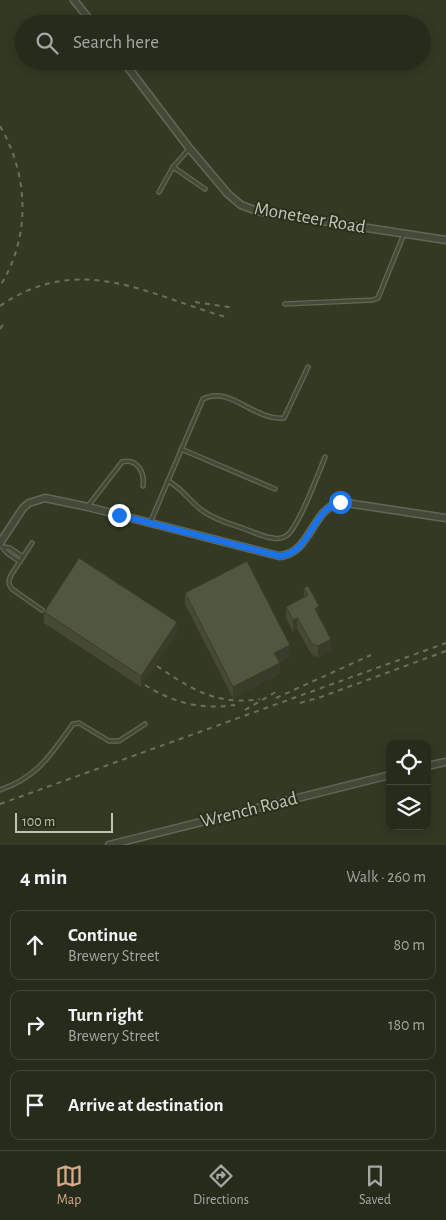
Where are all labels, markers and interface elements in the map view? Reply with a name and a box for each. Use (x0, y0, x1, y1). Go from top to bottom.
search box (15, 15, 431, 70)
icon: search (33, 29, 61, 57)
text: Search here (73, 33, 159, 52)
street label: Moneteer Road (253, 199, 367, 237)
route start (329, 491, 352, 514)
route end (108, 504, 131, 527)
map controls (386, 740, 431, 830)
button: locate (386, 740, 431, 785)
button: layers (386, 785, 431, 830)
street label: Wrench Road (199, 789, 299, 831)
scale bar (15, 810, 112, 833)
text: 100 m (22, 815, 55, 829)
text: 4 min (20, 867, 67, 888)
text: Walk · 260 m (346, 869, 426, 885)
text: Continue (68, 926, 137, 945)
icon: ahead (21, 931, 49, 959)
text: 80 m (394, 937, 425, 953)
text: Brewery Street (68, 948, 159, 964)
text: Turn right (68, 1006, 143, 1025)
icon: right (21, 1011, 49, 1039)
text: 180 m (388, 1017, 425, 1033)
text: Brewery Street (68, 1028, 159, 1044)
icon: arrive (21, 1091, 49, 1119)
text: Arrive at destination (68, 1096, 224, 1115)
tab: Map (55, 1162, 83, 1209)
tab: Directions (193, 1162, 249, 1209)
tab: Saved (359, 1162, 391, 1209)

